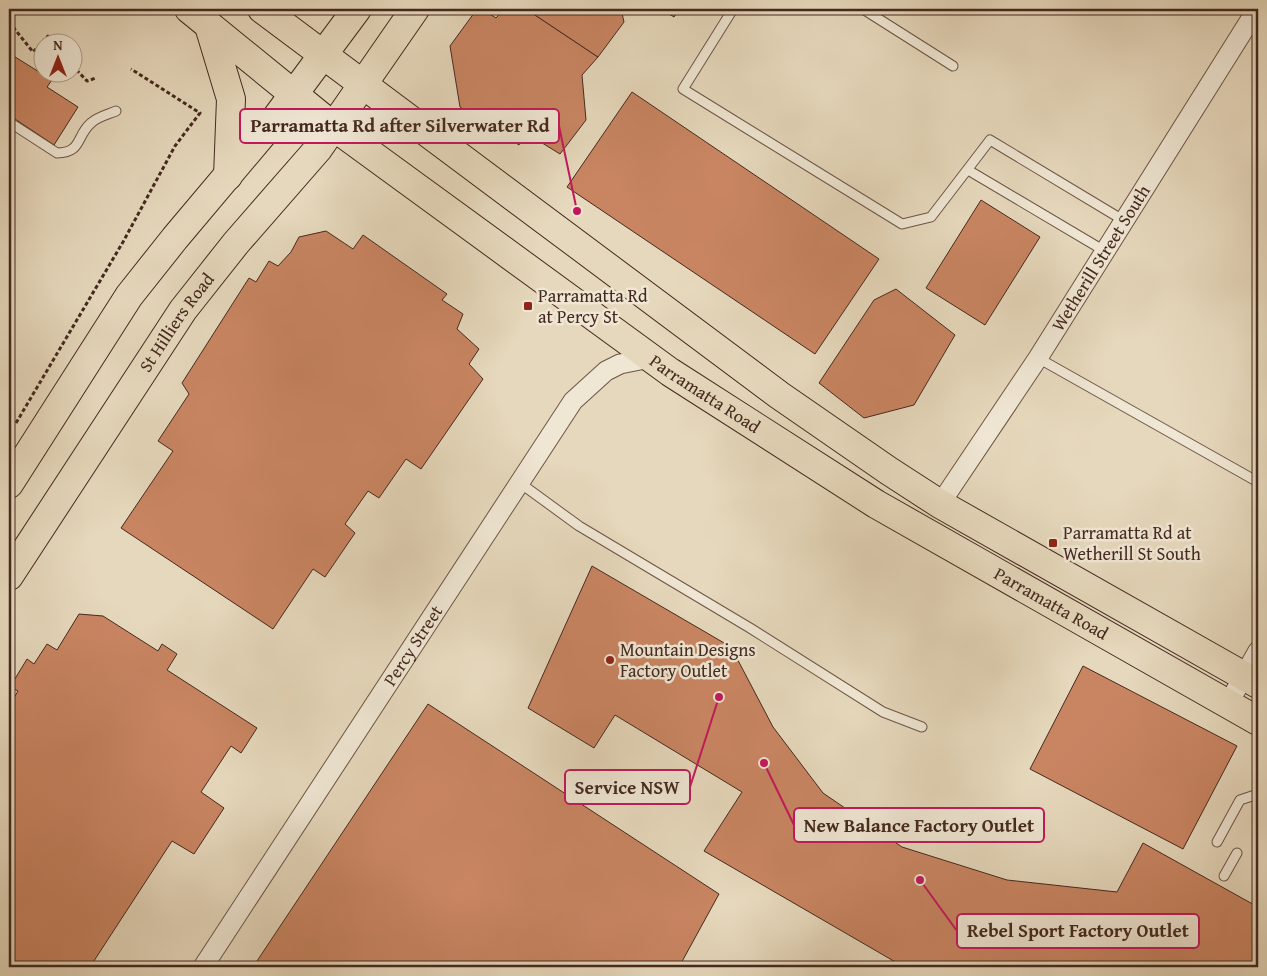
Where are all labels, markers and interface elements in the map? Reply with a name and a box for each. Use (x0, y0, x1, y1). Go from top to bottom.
north arrow (32, 32, 82, 82)
text: N (53, 35, 63, 55)
callout: Parramatta Rd after Silverwater Rd (240, 109, 559, 143)
text: Parramatta Rd after Silverwater Rd (250, 111, 550, 139)
street label: Wetherill Street South (1044, 179, 1157, 336)
street label: St Hilliers Road (132, 266, 221, 377)
place label: Parramatta Rd at Percy St (538, 282, 648, 330)
marker: Parramatta Rd at Percy St (522, 300, 534, 312)
street label: Parramatta Road (644, 347, 766, 440)
place label: Parramatta Rd at Wetherill St South (1063, 519, 1201, 567)
marker: Parramatta Rd at Wetherill St South (1047, 537, 1059, 549)
street label: Parramatta Road (989, 560, 1114, 647)
street label: Percy Street (376, 599, 449, 691)
place label: Mountain Designs Factory Outlet (620, 636, 756, 684)
marker: Mountain Designs Factory Outlet (604, 654, 616, 666)
callout: Service NSW (565, 770, 690, 804)
text: Service NSW (575, 773, 680, 801)
callout: New Balance Factory Outlet (794, 808, 1044, 842)
text: New Balance Factory Outlet (804, 811, 1035, 839)
callout: Rebel Sport Factory Outlet (957, 914, 1199, 948)
text: Rebel Sport Factory Outlet (967, 916, 1190, 944)

